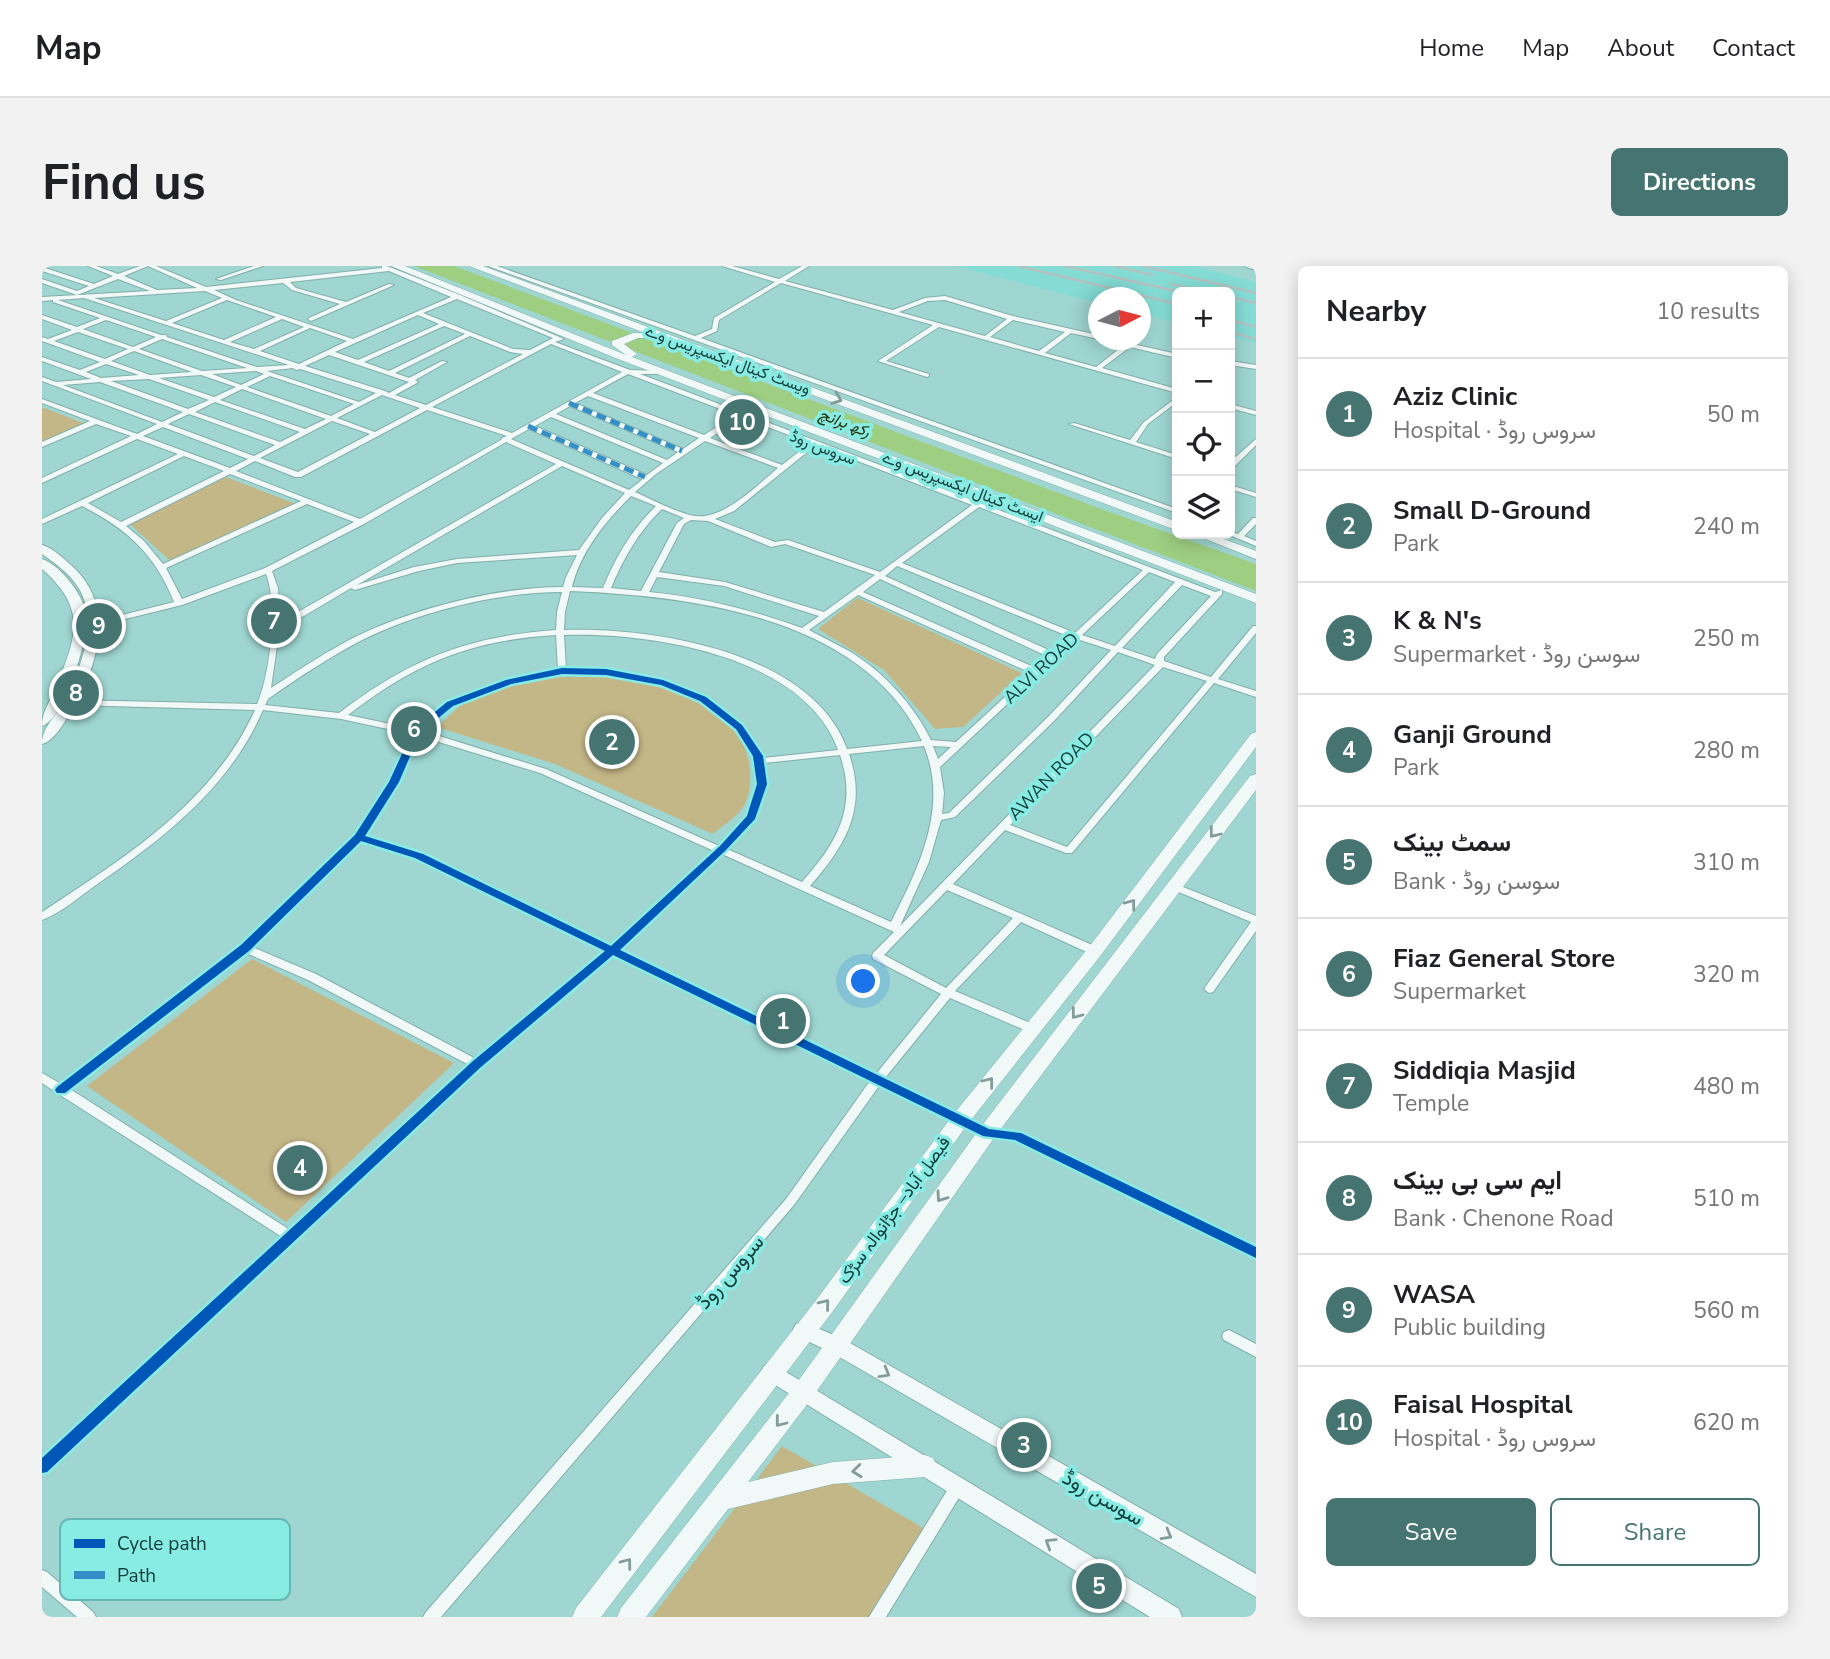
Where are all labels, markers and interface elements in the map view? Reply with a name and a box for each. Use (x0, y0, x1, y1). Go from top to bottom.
text: Map (35, 26, 102, 71)
text: Home (1419, 32, 1484, 64)
text: Map (1522, 32, 1569, 64)
text: About (1607, 32, 1674, 64)
text: Contact (1712, 32, 1795, 64)
button: Directions (1611, 148, 1788, 216)
text: Find us (42, 149, 206, 216)
north arrow (1088, 287, 1151, 350)
map controls (1172, 287, 1235, 539)
button: + (1172, 287, 1235, 350)
text: Nearby (1326, 291, 1426, 332)
text: 10 results (1656, 296, 1760, 327)
street label: ویسٹ کینال ایکسپریس وے (642, 320, 813, 400)
button: − (1172, 350, 1235, 413)
text: Aziz Clinic (1393, 379, 1517, 414)
one-way arrow (831, 391, 843, 405)
pin: 10 (719, 396, 765, 448)
text: 1 (1342, 399, 1356, 430)
text: 50 m (1707, 399, 1760, 430)
water label: رکھ برانچ (816, 403, 874, 443)
button: locate (1172, 413, 1235, 476)
text: Hospital · سروس روڈ (1393, 415, 1596, 446)
street label: سروس روڈ (787, 425, 859, 471)
street label: ایسٹ کینال ایکسپریس وے (879, 446, 1046, 528)
button: layers (1172, 476, 1235, 539)
text: Small D-Ground (1393, 493, 1591, 528)
text: 2 (1342, 511, 1356, 542)
text: 240 m (1693, 511, 1760, 542)
text: Park (1393, 528, 1439, 559)
pin: 7 (251, 595, 297, 647)
pin: 9 (76, 600, 122, 652)
text: K & N's (1393, 603, 1482, 638)
text: 3 (1342, 623, 1356, 654)
text: 250 m (1693, 623, 1760, 654)
street label: ALVI ROAD (998, 627, 1084, 709)
text: Supermarket · سوسن روڈ (1393, 639, 1640, 670)
pin: 8 (53, 667, 99, 719)
pin: 6 (391, 703, 437, 755)
pin: 2 (589, 716, 635, 768)
text: Ganji Ground (1393, 717, 1552, 752)
street label: AWAN ROAD (1003, 727, 1099, 825)
text: 4 (1342, 735, 1356, 766)
text: 280 m (1693, 735, 1760, 766)
text: Park (1393, 752, 1439, 783)
text: سمٹ بینک (1393, 825, 1511, 860)
one-way arrow (1210, 826, 1223, 838)
text: 5 (1342, 847, 1356, 878)
text: 310 m (1693, 847, 1760, 878)
text: Bank · سوسن روڈ (1393, 866, 1560, 897)
one-way arrow (1122, 899, 1135, 912)
text: Fiaz General Store (1393, 941, 1615, 976)
text: 6 (1342, 959, 1356, 990)
text: 320 m (1693, 959, 1760, 990)
your location (846, 964, 880, 998)
text: Supermarket (1393, 976, 1526, 1007)
pin: 1 (760, 995, 806, 1047)
one-way arrow (1072, 1006, 1084, 1019)
text: Siddiqia Masjid (1393, 1053, 1576, 1088)
text: 7 (1342, 1071, 1356, 1102)
text: 480 m (1693, 1071, 1760, 1102)
one-way arrow (981, 1078, 994, 1090)
text: Temple (1393, 1088, 1469, 1119)
street label: فیصل آباد– جڑانوالہ سڑک (832, 1131, 956, 1289)
pin: 4 (277, 1142, 323, 1194)
text: ایم سی بی بینک (1393, 1163, 1562, 1198)
text: 8 (1342, 1183, 1356, 1214)
text: 510 m (1693, 1183, 1760, 1214)
one-way arrow (937, 1189, 949, 1202)
text: Bank · Chenone Road (1393, 1203, 1614, 1234)
street label: سروس روڈ (690, 1229, 770, 1315)
text: WASA (1393, 1277, 1475, 1312)
text: 9 (1342, 1295, 1356, 1326)
text: 560 m (1693, 1295, 1760, 1326)
one-way arrow (816, 1300, 829, 1312)
text: Public building (1393, 1312, 1546, 1343)
one-way arrow (878, 1365, 891, 1378)
text: Faisal Hospital (1393, 1387, 1573, 1422)
text: 10 (1335, 1407, 1363, 1438)
text: 620 m (1693, 1407, 1760, 1438)
one-way arrow (776, 1414, 789, 1427)
pin: 3 (1001, 1419, 1047, 1471)
text: Hospital · سروس روڈ (1393, 1423, 1596, 1454)
one-way arrow (852, 1463, 863, 1478)
street label: سوسن روڈ (1057, 1464, 1149, 1532)
button: Save (1326, 1498, 1536, 1566)
button: Share (1550, 1498, 1760, 1566)
legend (60, 1519, 290, 1600)
one-way arrow (1160, 1527, 1173, 1540)
text: Cycle path (117, 1531, 207, 1557)
one-way arrow (1045, 1538, 1058, 1551)
one-way arrow (618, 1558, 631, 1570)
pin: 5 (1076, 1560, 1122, 1612)
text: Path (117, 1563, 156, 1589)

